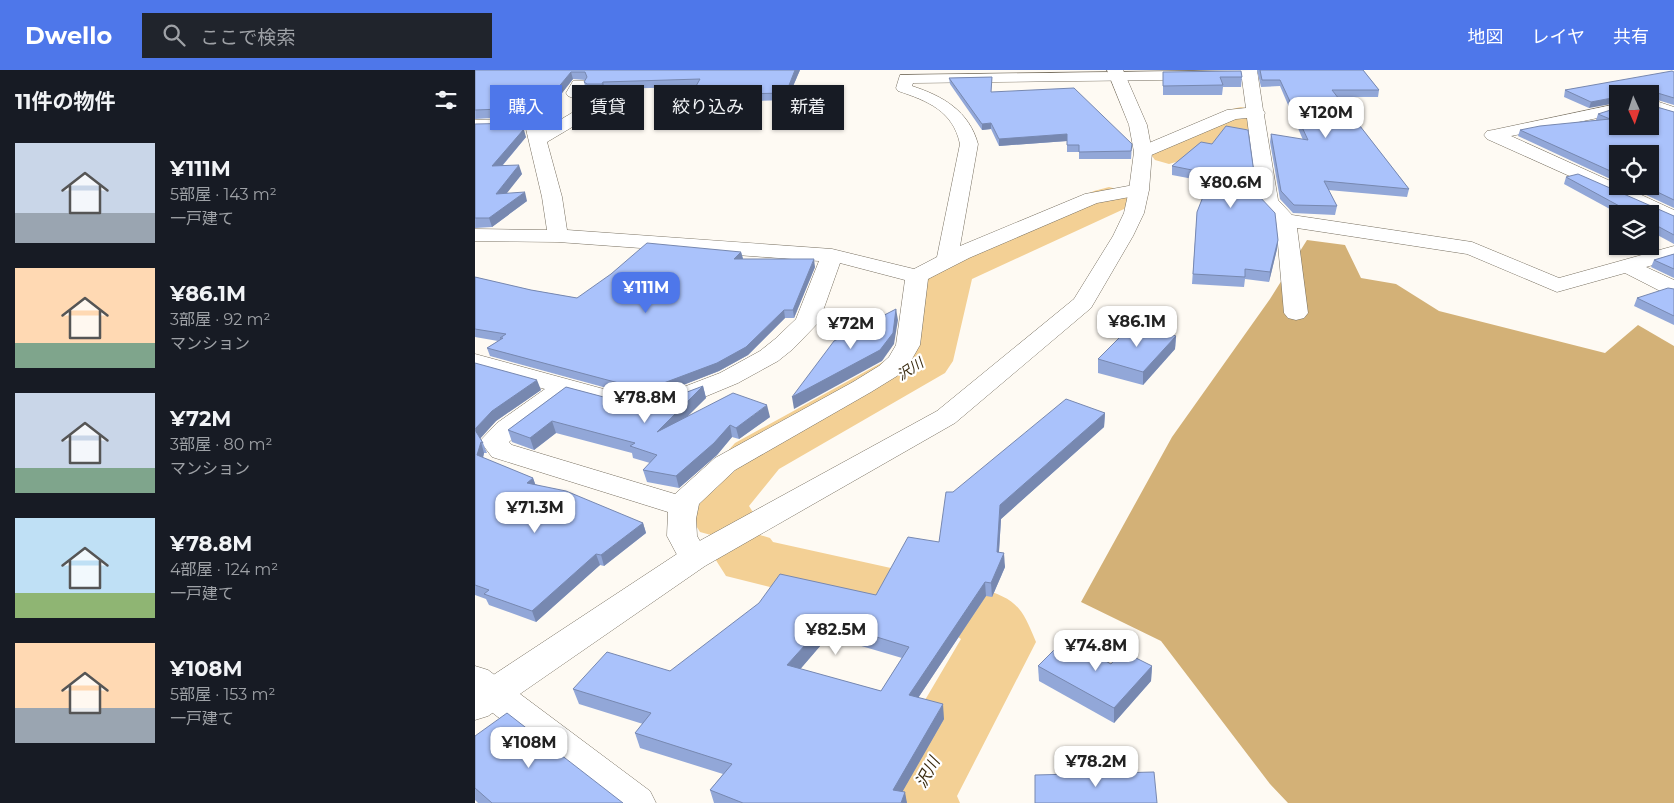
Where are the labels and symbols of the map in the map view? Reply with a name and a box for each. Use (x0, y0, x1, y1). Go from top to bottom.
north arrow (1609, 85, 1659, 135)
pin: ¥120M (1291, 97, 1361, 139)
pin: ¥80.6M (1190, 166, 1272, 209)
pin: ¥111M (611, 272, 681, 314)
pin: ¥86.1M (1096, 306, 1178, 348)
pin: ¥72M (821, 308, 881, 350)
water label: 沢川 (893, 353, 928, 384)
pin: ¥78.8M (604, 382, 686, 424)
pin: ¥71.3M (494, 492, 576, 534)
pin: ¥82.5M (795, 614, 877, 656)
pin: ¥74.8M (1055, 630, 1137, 672)
pin: ¥108M (494, 726, 564, 769)
pin: ¥78.2M (1055, 746, 1137, 788)
water label: 沢川 (911, 752, 944, 791)

